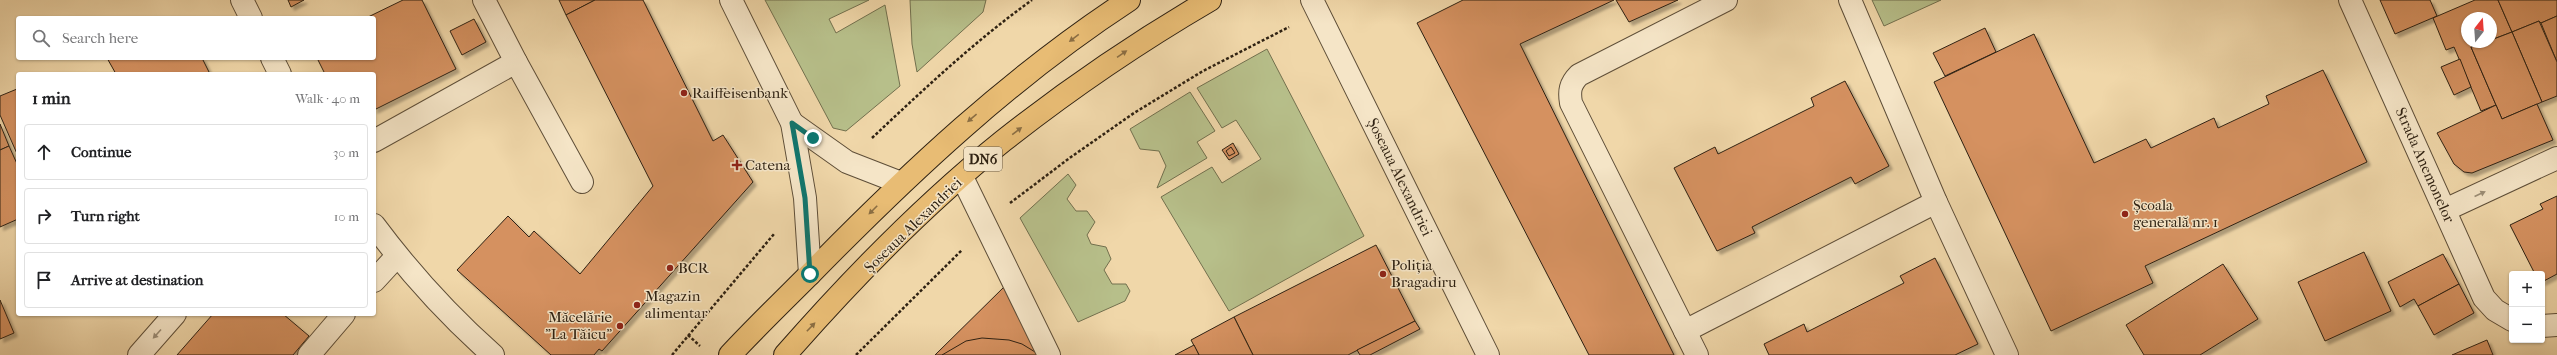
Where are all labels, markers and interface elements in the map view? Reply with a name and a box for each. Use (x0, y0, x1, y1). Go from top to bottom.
north arrow (2461, 12, 2497, 48)
search box (16, 16, 376, 60)
icon: search (30, 27, 52, 49)
text: Search here (62, 29, 138, 47)
one-way arrow (1068, 34, 1079, 42)
one-way arrow (1117, 50, 1127, 58)
place label: Raiffeisenbank (692, 84, 788, 102)
text: 1 min (32, 88, 71, 108)
marker: Raiffeisenbank (679, 88, 689, 98)
text: Walk · 40 m (295, 91, 360, 106)
street label: Strada Anemonelor (2391, 105, 2459, 226)
one-way arrow (966, 114, 977, 123)
street label: Șoseaua Alexandriei (1364, 115, 1437, 239)
one-way arrow (1011, 127, 1022, 135)
route end (804, 129, 822, 147)
icon: ahead (33, 141, 55, 163)
text: Continue (71, 143, 131, 161)
text: 30 m (333, 145, 359, 160)
road number: DN6 (964, 147, 1002, 171)
place label: Catena (745, 156, 792, 174)
marker: Catena (732, 160, 742, 170)
street label: Șoseaua Alexandriei (860, 173, 966, 276)
one-way arrow (2475, 191, 2486, 197)
place label: Școala generală nr. 1 (2133, 196, 2218, 231)
icon: right (33, 205, 55, 227)
one-way arrow (868, 205, 878, 215)
text: Turn right (71, 207, 140, 225)
text: 10 m (334, 209, 359, 224)
marker: Școala generală nr. 1 (2120, 209, 2130, 219)
place label: Poliția Bragadiru (1391, 256, 1457, 291)
place label: BCR (678, 259, 710, 277)
marker: BCR (665, 263, 675, 273)
route start (801, 265, 819, 283)
icon: arrive (33, 269, 55, 291)
marker: Poliția Bragadiru (1378, 269, 1388, 279)
text: Arrive at destination (71, 271, 203, 289)
map controls (2509, 271, 2545, 343)
button: + (2509, 271, 2545, 307)
place label: Magazin alimentar (645, 287, 708, 322)
marker: Magazin alimentar (632, 300, 642, 310)
button: − (2509, 307, 2545, 343)
place label: Măcelărie "La Tăicu" (545, 308, 613, 343)
marker: Măcelărie "La Tăicu" (615, 321, 625, 331)
one-way arrow (806, 322, 816, 332)
one-way arrow (152, 329, 161, 340)

